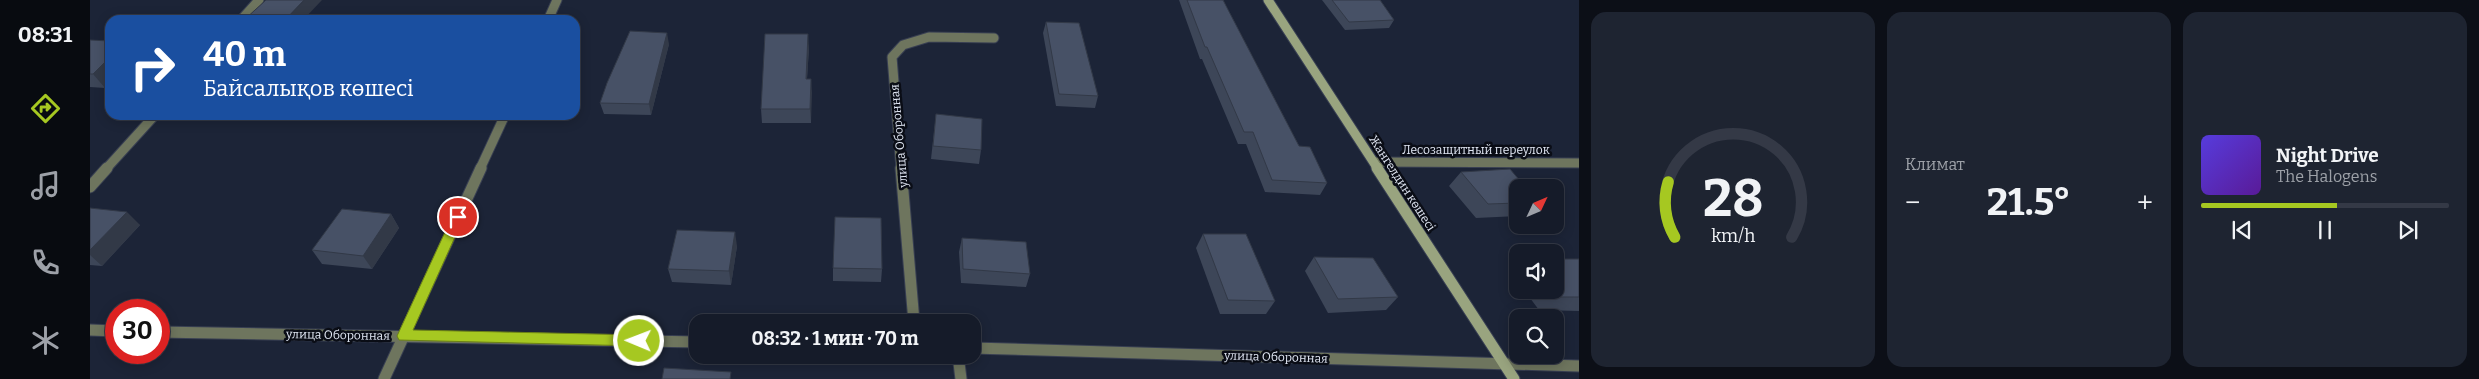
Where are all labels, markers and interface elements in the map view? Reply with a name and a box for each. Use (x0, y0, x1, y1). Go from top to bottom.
text: 08:31 (18, 21, 72, 48)
text: 40 m (203, 33, 286, 75)
icon: right (120, 35, 185, 100)
text: Байсалықов көшесі (203, 75, 414, 102)
street label: улица Оборонная (887, 83, 911, 189)
icon: directions (28, 91, 63, 126)
street label: Жангелдин көшесі (1366, 133, 1438, 234)
street label: Лесозащитный переулок (1402, 143, 1550, 157)
text: Night Drive (2276, 144, 2379, 167)
text: Климат (1905, 155, 1965, 174)
text: 28 (1703, 167, 1763, 230)
text: The Halogens (2276, 167, 2377, 186)
icon: music (28, 168, 63, 203)
north arrow (1509, 179, 1564, 234)
map controls (1509, 179, 1564, 364)
text: 21.5° (1987, 179, 2071, 225)
text: − (1905, 186, 1920, 219)
text: + (2137, 186, 2153, 219)
pin (437, 196, 479, 238)
icon: arrive (444, 203, 472, 231)
icon: previous (2228, 216, 2256, 244)
icon: pause (2311, 216, 2339, 244)
icon: next (2394, 216, 2422, 244)
text: km/h (1711, 225, 1755, 247)
button: sound (1509, 244, 1564, 299)
icon: phone (28, 245, 63, 280)
speed limit sign: 30 (105, 299, 170, 364)
button: search (1509, 309, 1564, 364)
position arrow (612, 314, 664, 366)
icon: climate (28, 323, 63, 358)
street label: улица Оборонная (285, 327, 390, 343)
text: 08:32 · 1 мин · 70 m (751, 327, 919, 350)
street label: улица Оборонная (1223, 348, 1328, 366)

